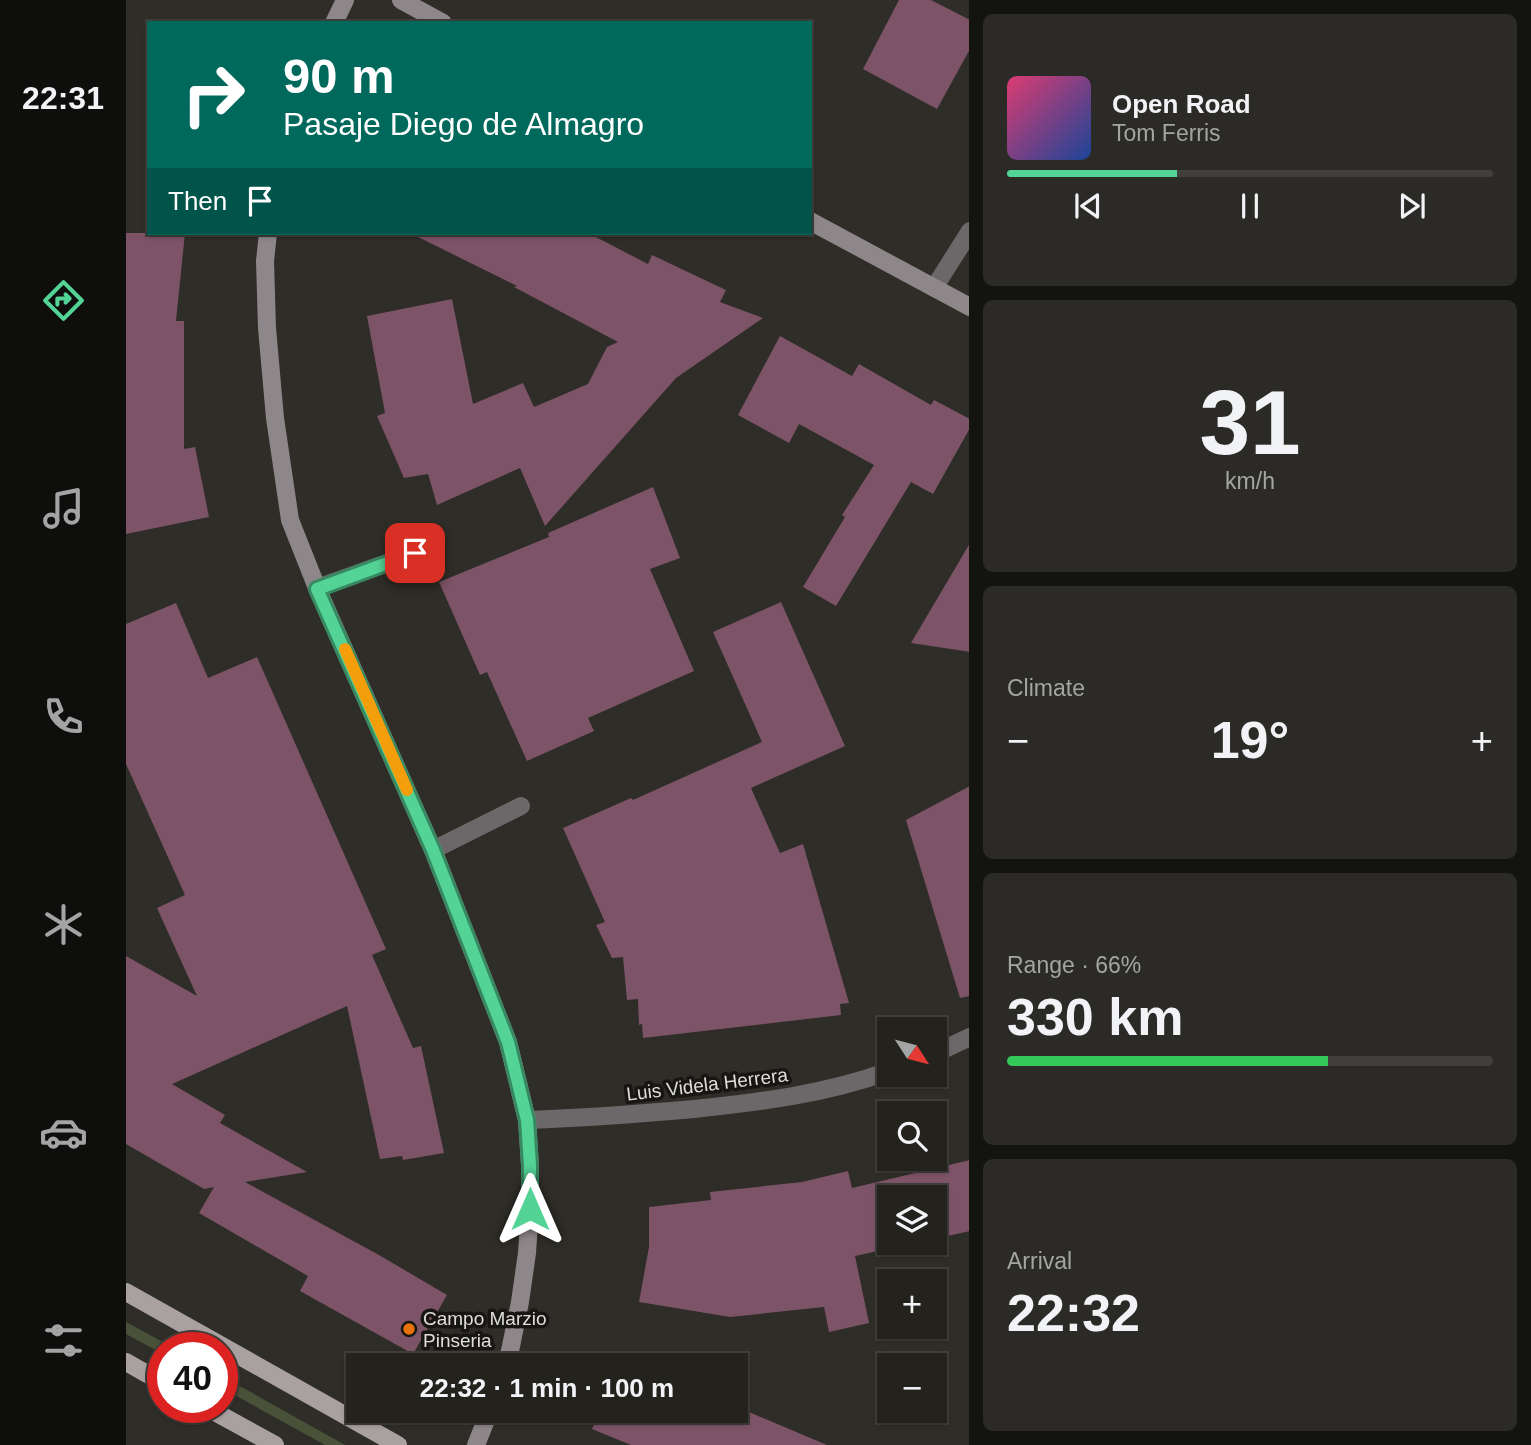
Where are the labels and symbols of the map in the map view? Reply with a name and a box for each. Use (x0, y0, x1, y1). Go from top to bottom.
pin (385, 523, 445, 583)
north arrow (877, 1017, 947, 1087)
street label: Luis Videla Herrera (625, 1064, 789, 1105)
position arrow (493, 1172, 567, 1246)
place label: Campo Marzio Pinseria (423, 1308, 547, 1351)
marker: Campo Marzio Pinseria (401, 1321, 417, 1337)
speed limit sign: 40 (147, 1332, 238, 1423)

